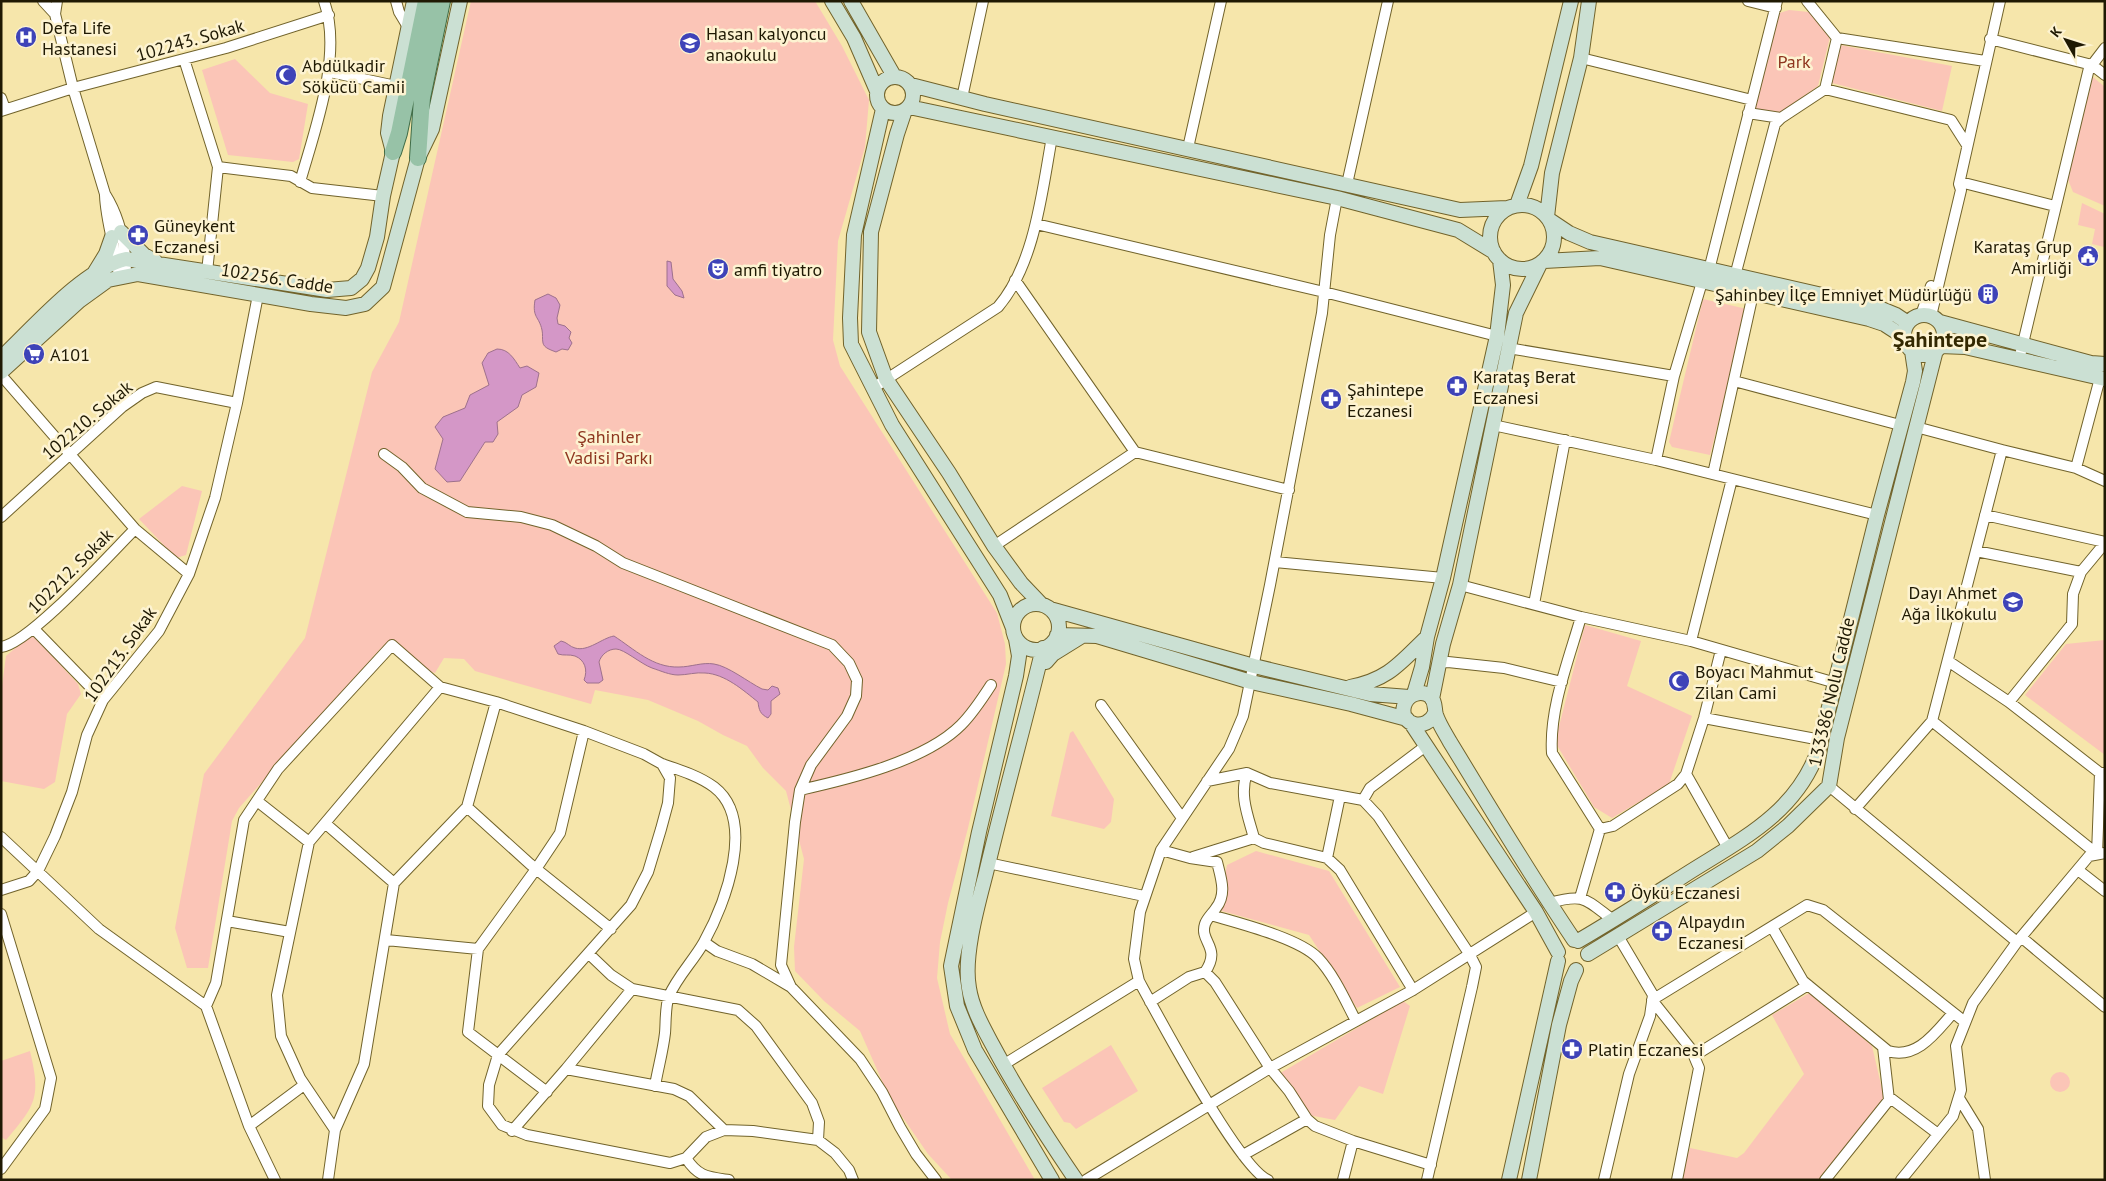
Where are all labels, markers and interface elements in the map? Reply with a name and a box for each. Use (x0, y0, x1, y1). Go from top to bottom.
street label: 102243. Sokak (133, 13, 247, 66)
north arrow (2041, 15, 2091, 65)
place label: Defa Life Hastanesi (42, 16, 117, 60)
place label: Hasan kalyoncu anaokulu (706, 22, 827, 66)
text: K (2046, 23, 2066, 41)
hospital icon: Defa Life Hastanesi (14, 25, 38, 49)
school or university icon: Hasan kalyoncu anaokulu (678, 31, 702, 55)
park label: Park (1777, 50, 1811, 73)
place label: Abdülkadir Sökücü Camii (302, 54, 405, 98)
mosque icon: Abdülkadir Sökücü Camii (274, 63, 298, 87)
place label: Güneykent Eczanesi (154, 214, 235, 258)
pharmacy icon: Güneykent Eczanesi (126, 223, 150, 247)
place label: Karataş Grup Amirliği (1974, 235, 2072, 279)
public building icon: Karataş Grup Amirliği (2076, 244, 2100, 268)
theatre icon: amfi tiyatro (706, 257, 730, 281)
street label: 102256. Cadde (219, 258, 335, 298)
place label: amfi tiyatro (734, 258, 822, 281)
building icon: Şahinbey İlçe Emniyet Müdürlüğü (1976, 282, 2000, 306)
place label: Şahinbey İlçe Emniyet Müdürlüğü (1715, 283, 1972, 306)
district label: Şahintepe (1893, 325, 1987, 353)
supermarket icon: A101 (22, 342, 46, 366)
place label: A101 (50, 343, 90, 366)
place label: Karataş Berat Eczanesi (1473, 365, 1576, 409)
pharmacy icon: Karataş Berat Eczanesi (1445, 374, 1469, 398)
street label: 102210. Sokak (37, 375, 137, 465)
place label: Şahintepe Eczanesi (1347, 378, 1424, 422)
pharmacy icon: Şahintepe Eczanesi (1319, 387, 1343, 411)
park label: Şahinler Vadisi Parkı (564, 425, 653, 469)
street label: 102212. Sokak (22, 523, 118, 619)
place label: Dayı Ahmet Ağa İlkokulu (1901, 581, 1997, 625)
school or university icon: Dayı Ahmet Ağa İlkokulu (2001, 590, 2025, 614)
street label: 102213. Sokak (79, 601, 162, 706)
street label: 133386 Nolu Cadde (1803, 615, 1859, 769)
place label: Boyacı Mahmut Zilan Cami (1695, 660, 1813, 704)
mosque icon: Boyacı Mahmut Zilan Cami (1667, 669, 1691, 693)
pharmacy icon: Öykü Eczanesi (1603, 880, 1627, 904)
place label: Öykü Eczanesi (1631, 881, 1740, 904)
place label: Alpaydın Eczanesi (1678, 910, 1745, 954)
pharmacy icon: Alpaydın Eczanesi (1650, 919, 1674, 943)
pharmacy icon: Platin Eczanesi (1560, 1037, 1584, 1061)
place label: Platin Eczanesi (1588, 1038, 1704, 1061)

